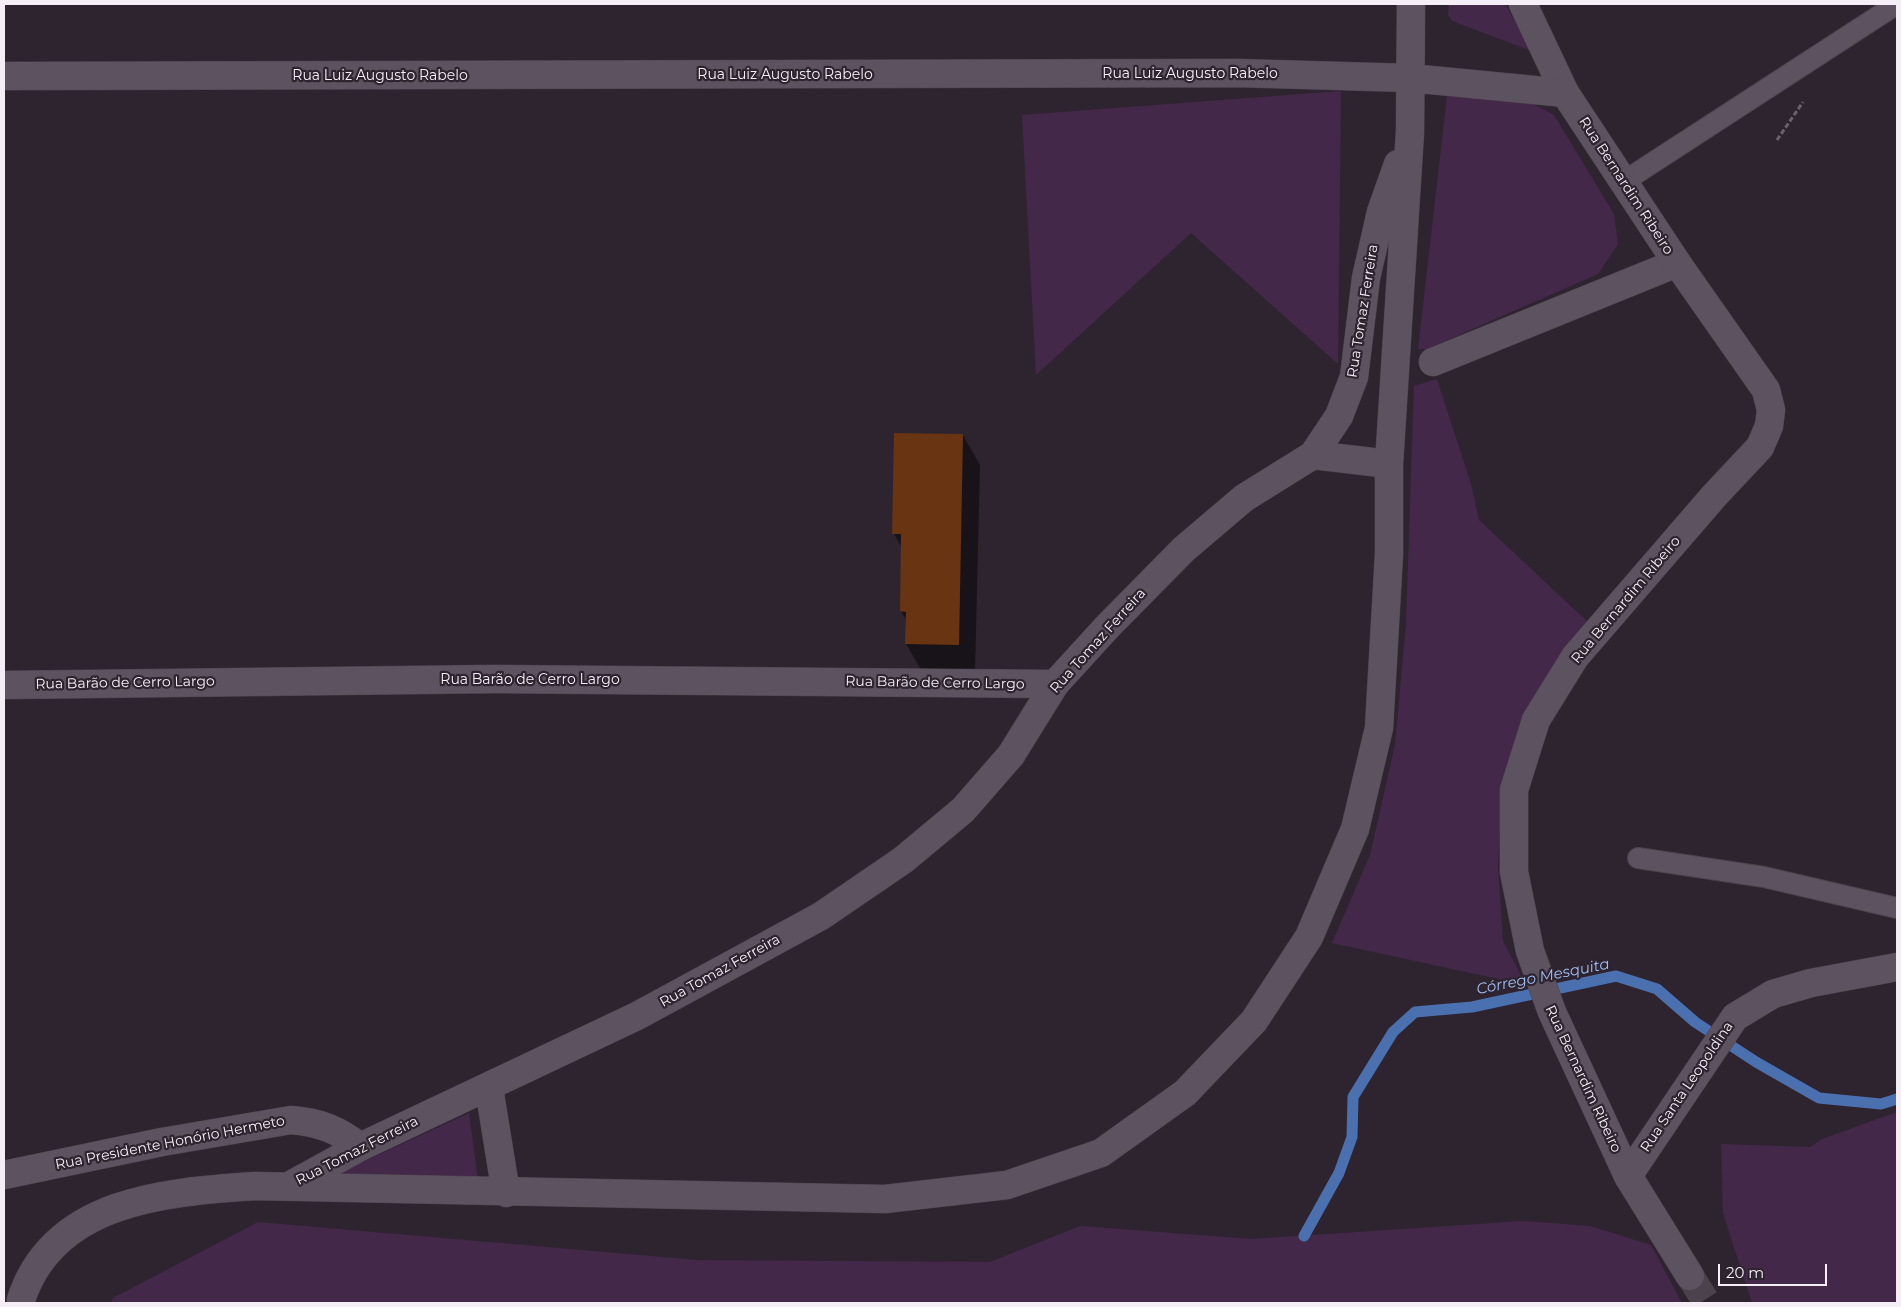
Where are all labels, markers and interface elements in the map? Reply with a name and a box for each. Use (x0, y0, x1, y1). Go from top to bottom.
street label: Rua Luiz Augusto Rabelo (1102, 66, 1278, 82)
street label: Rua Luiz Augusto Rabelo (697, 67, 873, 83)
street label: Rua Luiz Augusto Rabelo (292, 68, 468, 84)
street label: Rua Bernardim Ribeiro (1575, 114, 1677, 258)
street label: Rua Tomaz Ferreira (1344, 243, 1382, 379)
street label: Rua Bernardim Ribeiro (1568, 533, 1684, 667)
street label: Rua Tomaz Ferreira (1047, 585, 1149, 697)
street label: Rua Barão de Cerro Largo (440, 672, 620, 688)
street label: Rua Barão de Cerro Largo (35, 673, 215, 693)
street label: Rua Barão de Cerro Largo (845, 673, 1025, 693)
street label: Rua Tomaz Ferreira (657, 931, 783, 1011)
water label: Córrego Mesquita (1475, 955, 1611, 999)
street label: Rua Bernardim Ribeiro (1541, 1003, 1625, 1155)
street label: Rua Santa Leopoldina (1637, 1019, 1737, 1155)
street label: Rua Presidente Honório Hermeto (54, 1112, 286, 1174)
street label: Rua Tomaz Ferreira (293, 1113, 421, 1189)
scale bar (1721, 1254, 1830, 1286)
text: 20 m (1726, 1263, 1764, 1282)

